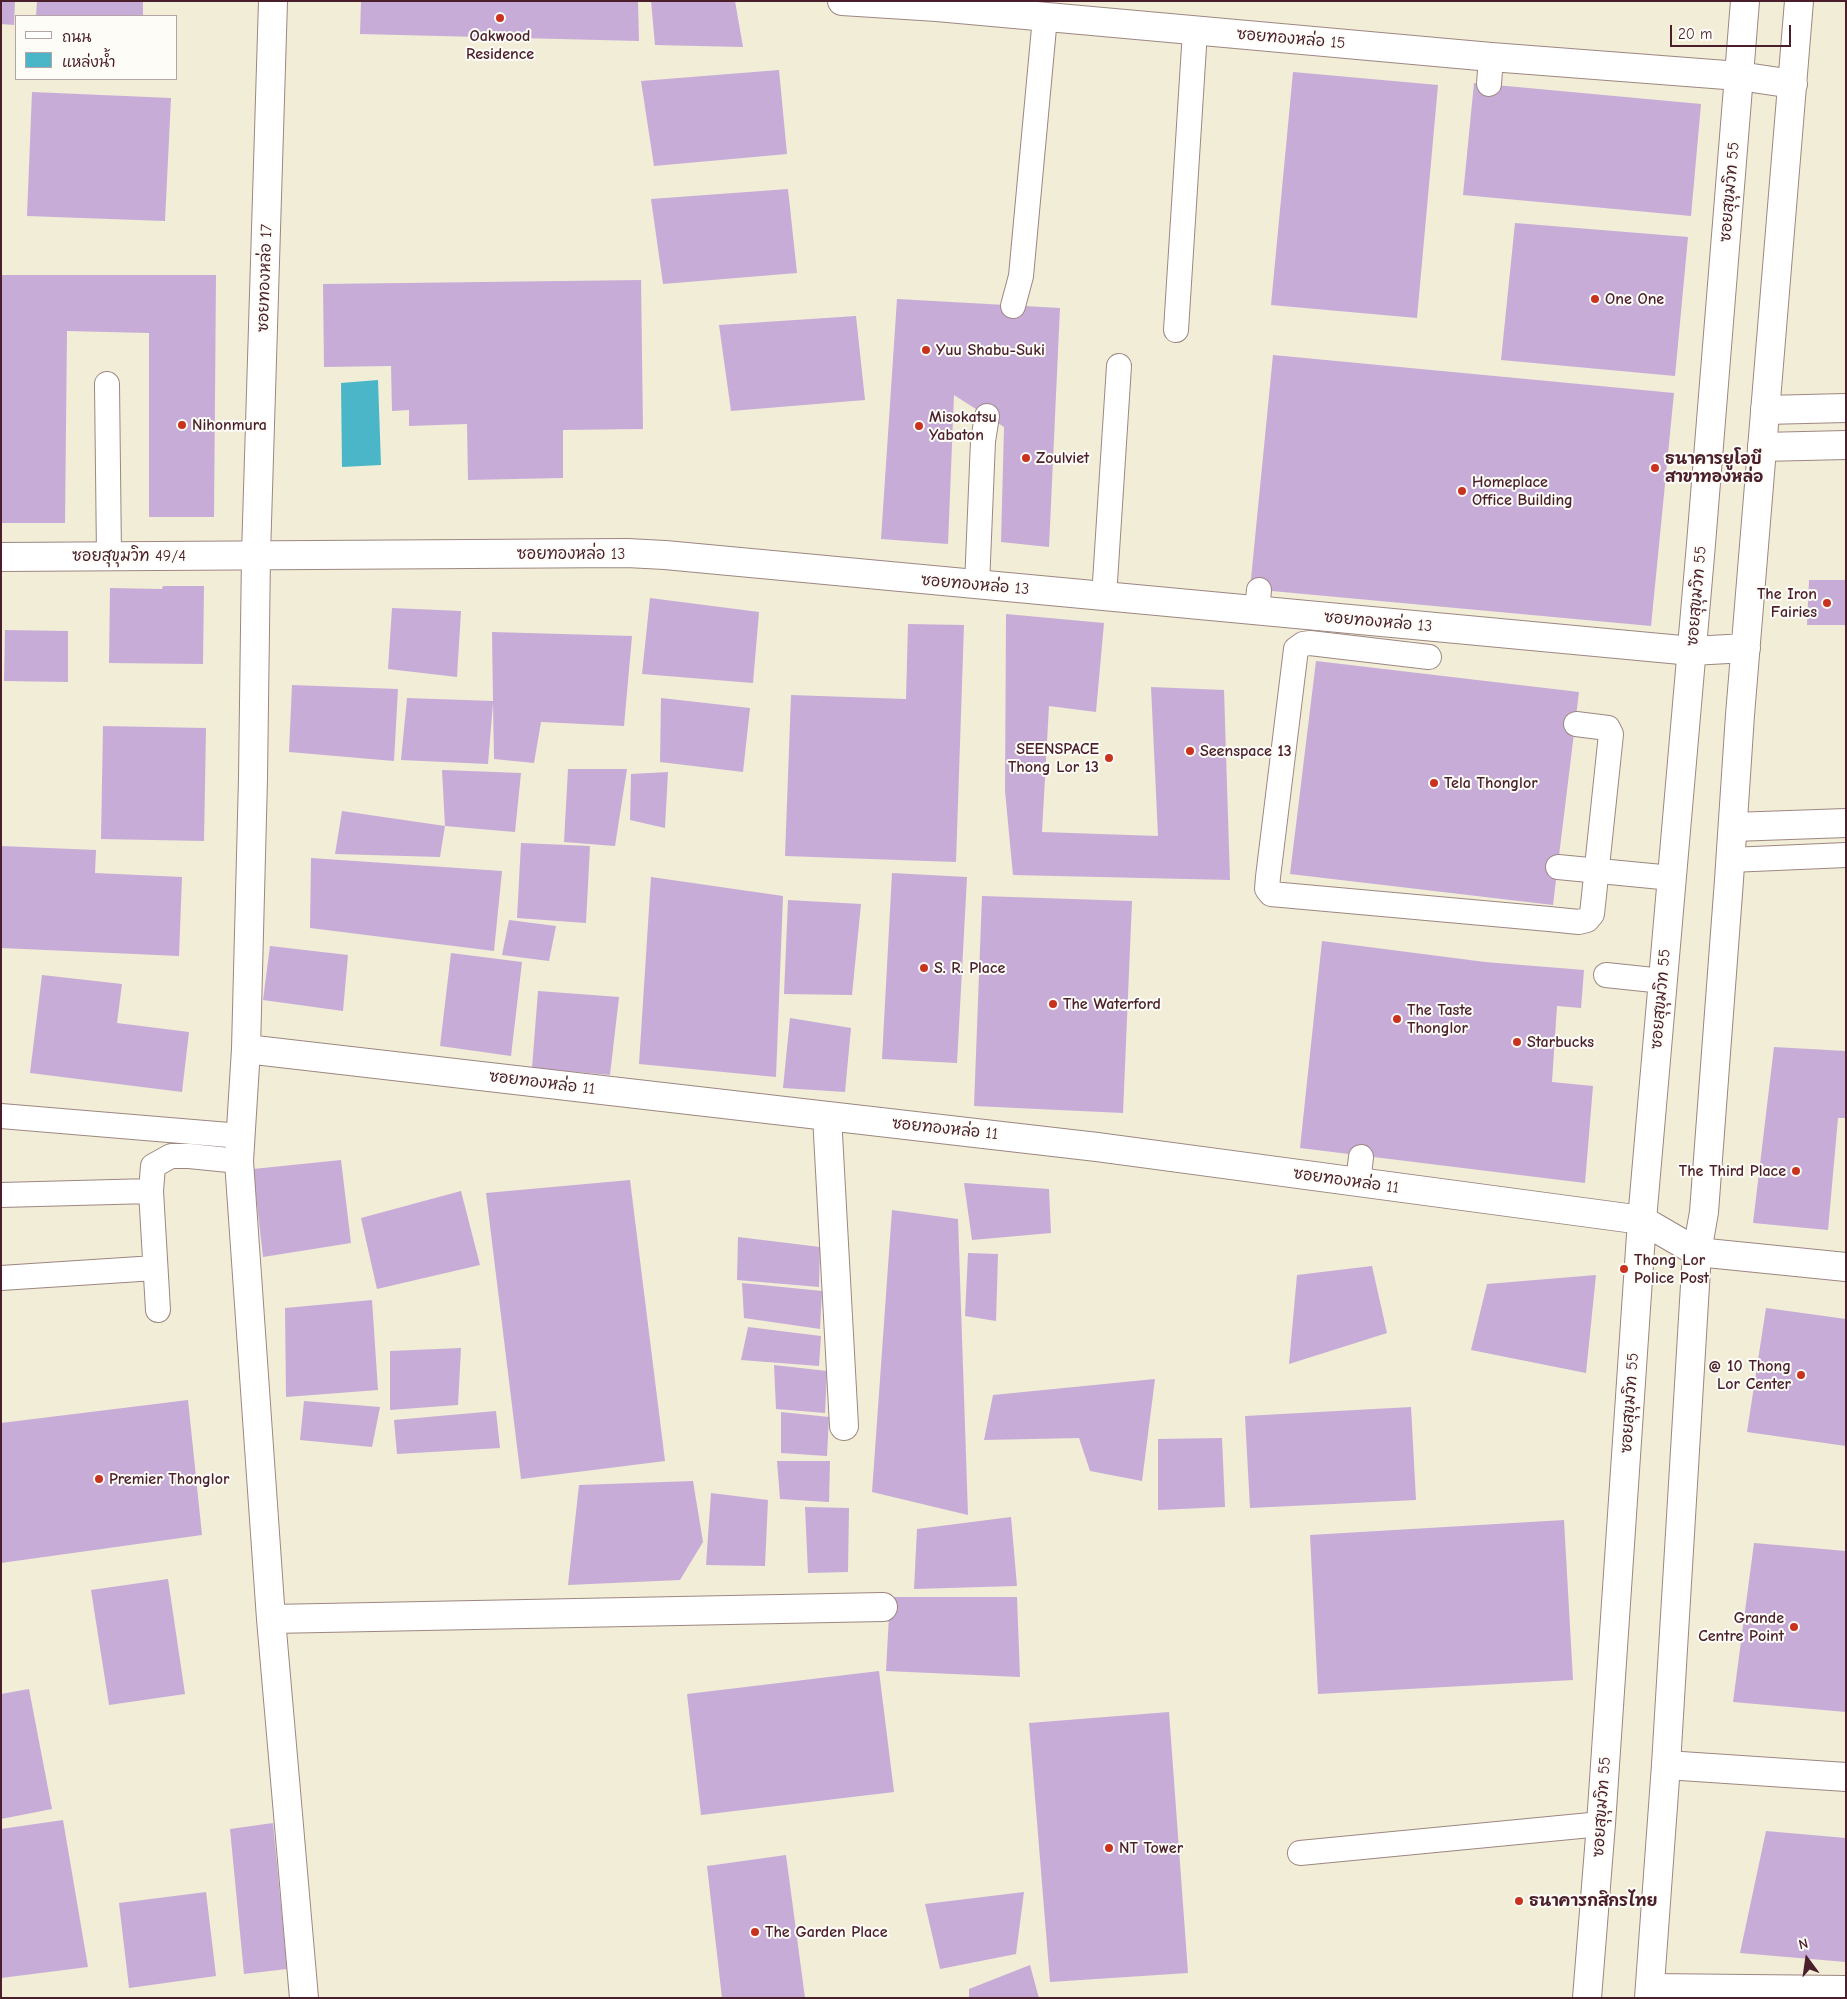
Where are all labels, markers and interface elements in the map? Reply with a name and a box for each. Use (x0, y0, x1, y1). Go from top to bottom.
marker: Oakwood Residence (494, 12, 506, 24)
legend (15, 15, 178, 80)
scale bar (1672, 15, 1793, 47)
street label: ซอยทองหล่อ 15 (1236, 25, 1346, 53)
text: 20 m (1678, 25, 1712, 43)
place label: Oakwood Residence (466, 26, 534, 64)
text: ถนน (62, 28, 91, 46)
text: แหล่งน้ำ (62, 53, 116, 71)
street label: ซอยสุขุมวิท 55 (1716, 141, 1744, 243)
street label: ซอยทองหล่อ 17 (254, 224, 276, 332)
place label: One One (1605, 289, 1664, 309)
marker: One One (1589, 293, 1601, 305)
place label: Yuu Shabu-Suki (936, 340, 1045, 360)
marker: Yuu Shabu-Suki (920, 344, 932, 356)
place label: Misokatsu Yabaton (929, 407, 997, 445)
place label: Nihonmura (192, 415, 267, 435)
marker: Nihonmura (176, 419, 188, 431)
marker: Misokatsu Yabaton (913, 420, 925, 432)
place label: Zoulviet (1036, 448, 1089, 468)
place label: ธนาคารยูโอบี สาขาทองหล่อ (1665, 449, 1763, 487)
marker: Zoulviet (1020, 452, 1032, 464)
marker: ธนาคารยูโอบี สาขาทองหล่อ (1649, 462, 1661, 474)
place label: Homeplace Office Building (1472, 472, 1573, 510)
marker: Homeplace Office Building (1456, 485, 1468, 497)
street label: ซอยทองหล่อ 13 (517, 544, 625, 564)
street label: ซอยสุขุมวิท 55 (1683, 545, 1711, 647)
street label: ซอยสุขุมวิท 49/4 (72, 546, 186, 566)
street label: ซอยทองหล่อ 13 (920, 571, 1030, 599)
place label: The Iron Fairies (1757, 584, 1817, 622)
marker: The Iron Fairies (1821, 597, 1833, 609)
street label: ซอยทองหล่อ 13 (1323, 608, 1433, 636)
place label: SEENSPACE Thong Lor 13 (1008, 739, 1099, 777)
place label: Seenspace 13 (1200, 741, 1292, 761)
marker: Seenspace 13 (1184, 745, 1196, 757)
marker: SEENSPACE Thong Lor 13 (1103, 752, 1115, 764)
place label: Tela Thonglor (1444, 773, 1538, 793)
marker: Tela Thonglor (1428, 777, 1440, 789)
street label: ซอยสุขุมวิท 55 (1647, 948, 1675, 1050)
place label: S. R. Place (934, 958, 1005, 978)
marker: S. R. Place (918, 962, 930, 974)
place label: The Waterford (1063, 994, 1161, 1014)
marker: The Waterford (1047, 998, 1059, 1010)
place label: The Taste Thonglor (1407, 1000, 1472, 1038)
marker: The Taste Thonglor (1391, 1013, 1403, 1025)
place label: Starbucks (1527, 1032, 1594, 1052)
marker: Starbucks (1511, 1036, 1523, 1048)
street label: ซอยทองหล่อ 11 (488, 1067, 596, 1099)
street label: ซอยทองหล่อ 11 (891, 1114, 999, 1144)
place label: The Third Place (1679, 1161, 1786, 1181)
street label: ซอยทองหล่อ 11 (1292, 1164, 1400, 1198)
marker: The Third Place (1790, 1165, 1802, 1177)
place label: Thong Lor Police Post (1634, 1250, 1709, 1288)
marker: Thong Lor Police Post (1618, 1263, 1630, 1275)
street label: ซอยสุขุมวิท 55 (1617, 1352, 1643, 1454)
place label: @ 10 Thong Lor Center (1708, 1356, 1791, 1394)
marker: @ 10 Thong Lor Center (1795, 1369, 1807, 1381)
place label: Premier Thonglor (109, 1469, 229, 1489)
marker: Premier Thonglor (93, 1473, 105, 1485)
place label: Grande Centre Point (1698, 1608, 1784, 1646)
marker: Grande Centre Point (1788, 1621, 1800, 1633)
street label: ซอยสุขุมวิท 55 (1589, 1756, 1615, 1858)
place label: NT Tower (1119, 1838, 1183, 1858)
marker: NT Tower (1103, 1842, 1115, 1854)
place label: ธนาคารกสิกรไทย (1529, 1891, 1657, 1911)
marker: ธนาคารกสิกรไทย (1513, 1895, 1525, 1907)
place label: The Garden Place (765, 1922, 887, 1942)
marker: The Garden Place (749, 1926, 761, 1938)
north arrow (1782, 1934, 1832, 1984)
text: N (1797, 1935, 1810, 1953)

